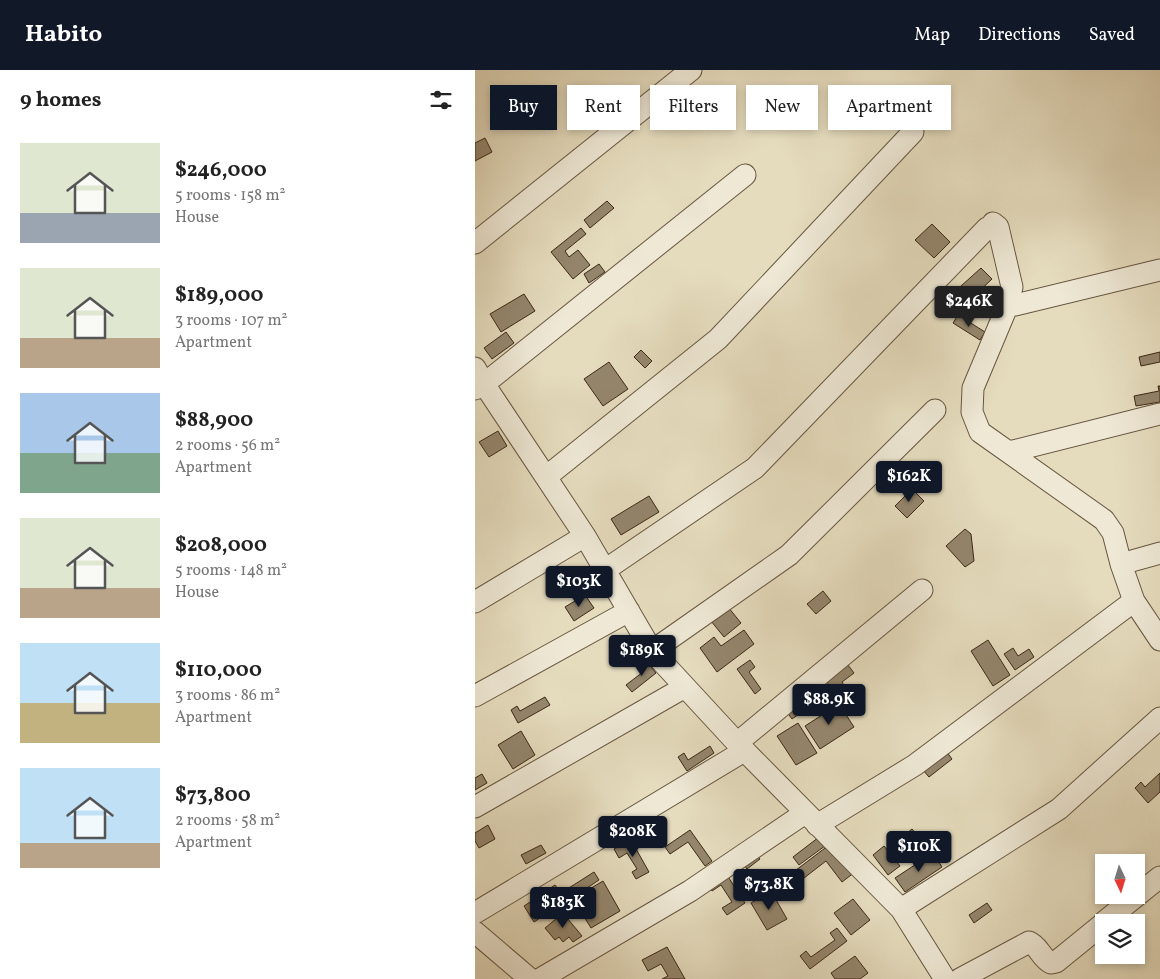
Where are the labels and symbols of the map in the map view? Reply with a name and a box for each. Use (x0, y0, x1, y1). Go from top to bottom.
pin: $246K (934, 286, 1004, 328)
pin: $162K (874, 460, 944, 503)
pin: $103K (544, 566, 614, 608)
pin: $189K (607, 634, 677, 677)
pin: $88.9K (788, 684, 870, 726)
pin: $208K (598, 816, 668, 858)
pin: $110K (884, 830, 954, 873)
north arrow (1095, 854, 1145, 904)
pin: $73.8K (728, 868, 810, 911)
pin: $183K (528, 886, 598, 929)

